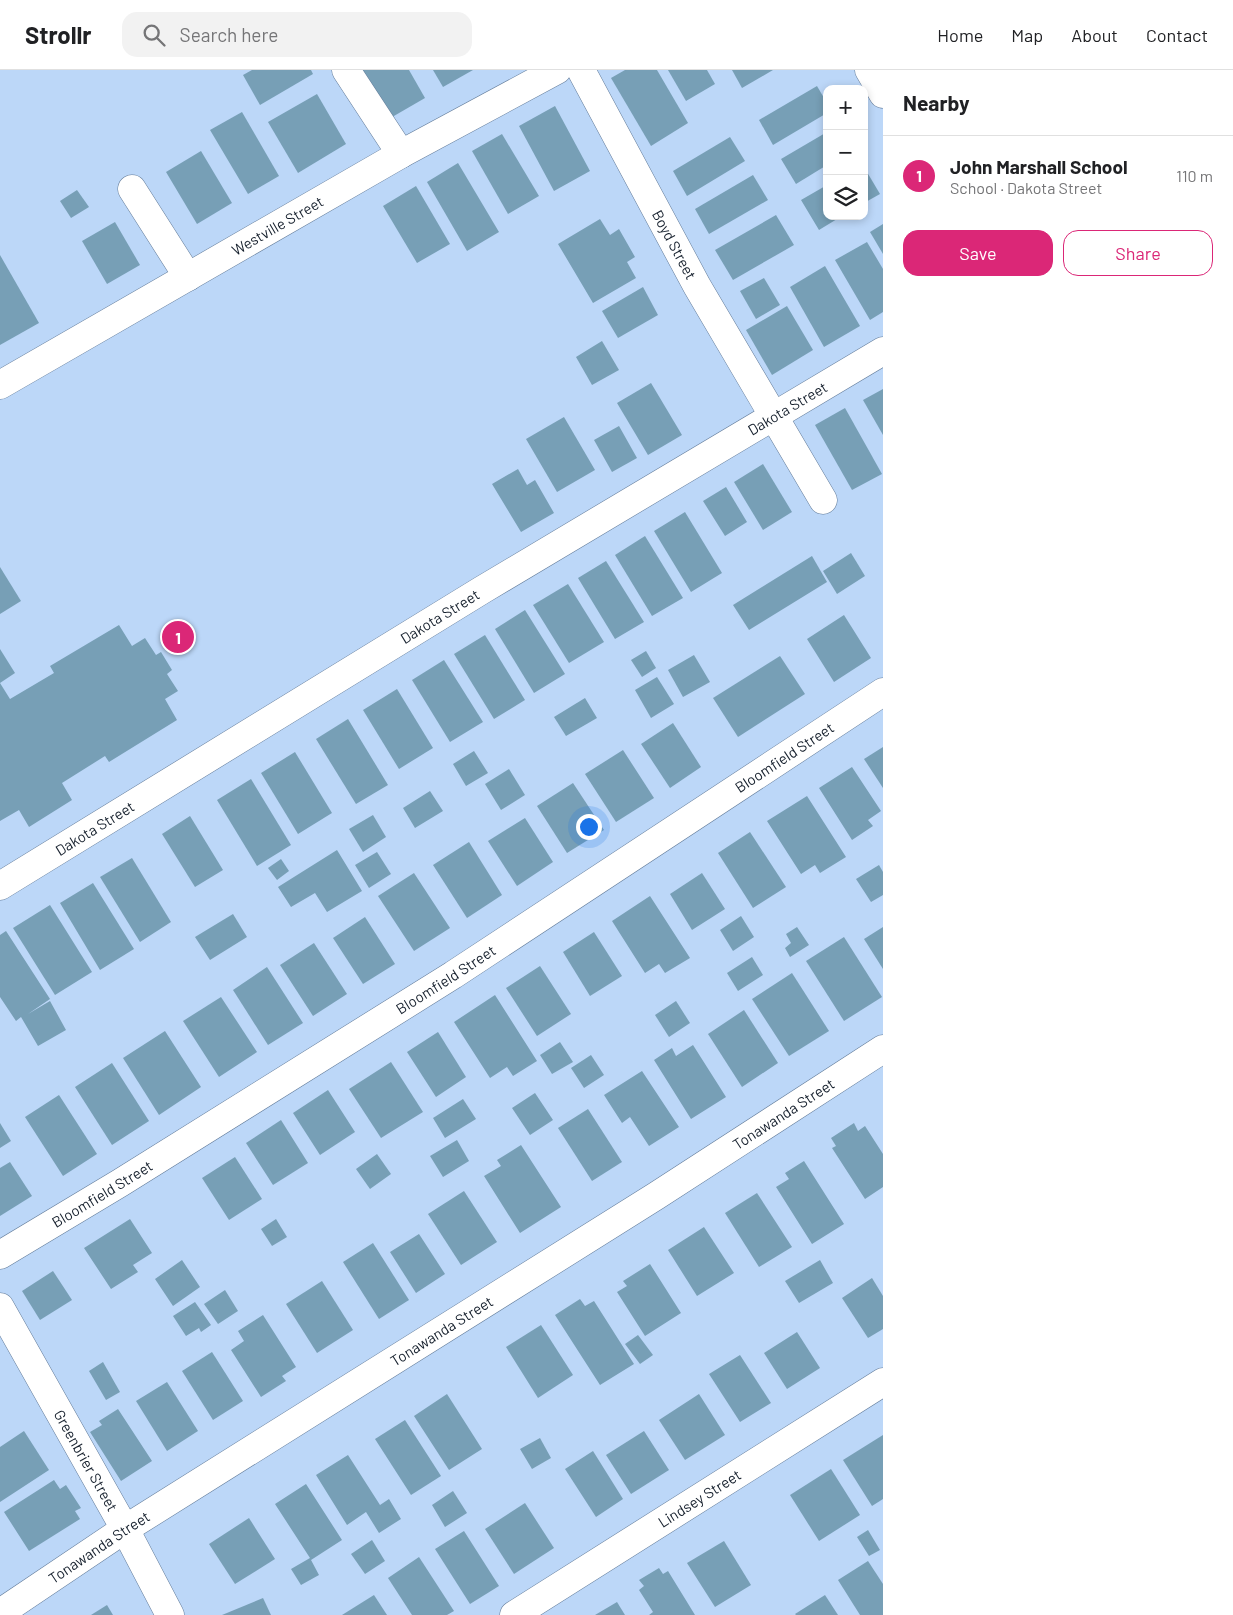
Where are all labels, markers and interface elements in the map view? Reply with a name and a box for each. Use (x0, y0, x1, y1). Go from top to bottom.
search box (122, 12, 472, 57)
text: Strollr (25, 20, 92, 49)
icon: search (140, 21, 168, 49)
text: Search here (180, 23, 278, 46)
text: Home (937, 24, 983, 46)
text: Map (1011, 24, 1043, 46)
text: About (1071, 24, 1118, 46)
text: Contact (1146, 24, 1208, 46)
map controls (823, 85, 868, 220)
button: + (823, 85, 868, 130)
text: Nearby (903, 90, 969, 115)
button: − (823, 130, 868, 175)
text: John Marshall School (950, 155, 1128, 178)
text: 1 (916, 166, 922, 185)
text: 110 m (1176, 166, 1213, 185)
button: layers (823, 175, 868, 220)
text: School · Dakota Street (950, 178, 1102, 197)
street label: Westville Street (228, 192, 326, 259)
street label: Boyd Street (649, 207, 701, 282)
button: Save (903, 230, 1053, 276)
button: Share (1063, 230, 1213, 276)
street label: Dakota Street (744, 377, 830, 439)
street label: Dakota Street (397, 585, 482, 647)
pin: 1 (162, 618, 194, 656)
street label: Bloomfield Street (731, 718, 837, 796)
street label: Dakota Street (52, 797, 137, 859)
your location (576, 814, 602, 840)
street label: Bloomfield Street (392, 941, 499, 1017)
street label: Tonawanda Street (729, 1074, 837, 1153)
street label: Bloomfield Street (48, 1156, 156, 1231)
street label: Tonawanda Street (387, 1292, 496, 1369)
street label: Greenbrier Street (51, 1406, 122, 1514)
street label: Lindsey Street (654, 1465, 744, 1531)
street label: Tonawanda Street (45, 1507, 153, 1587)

